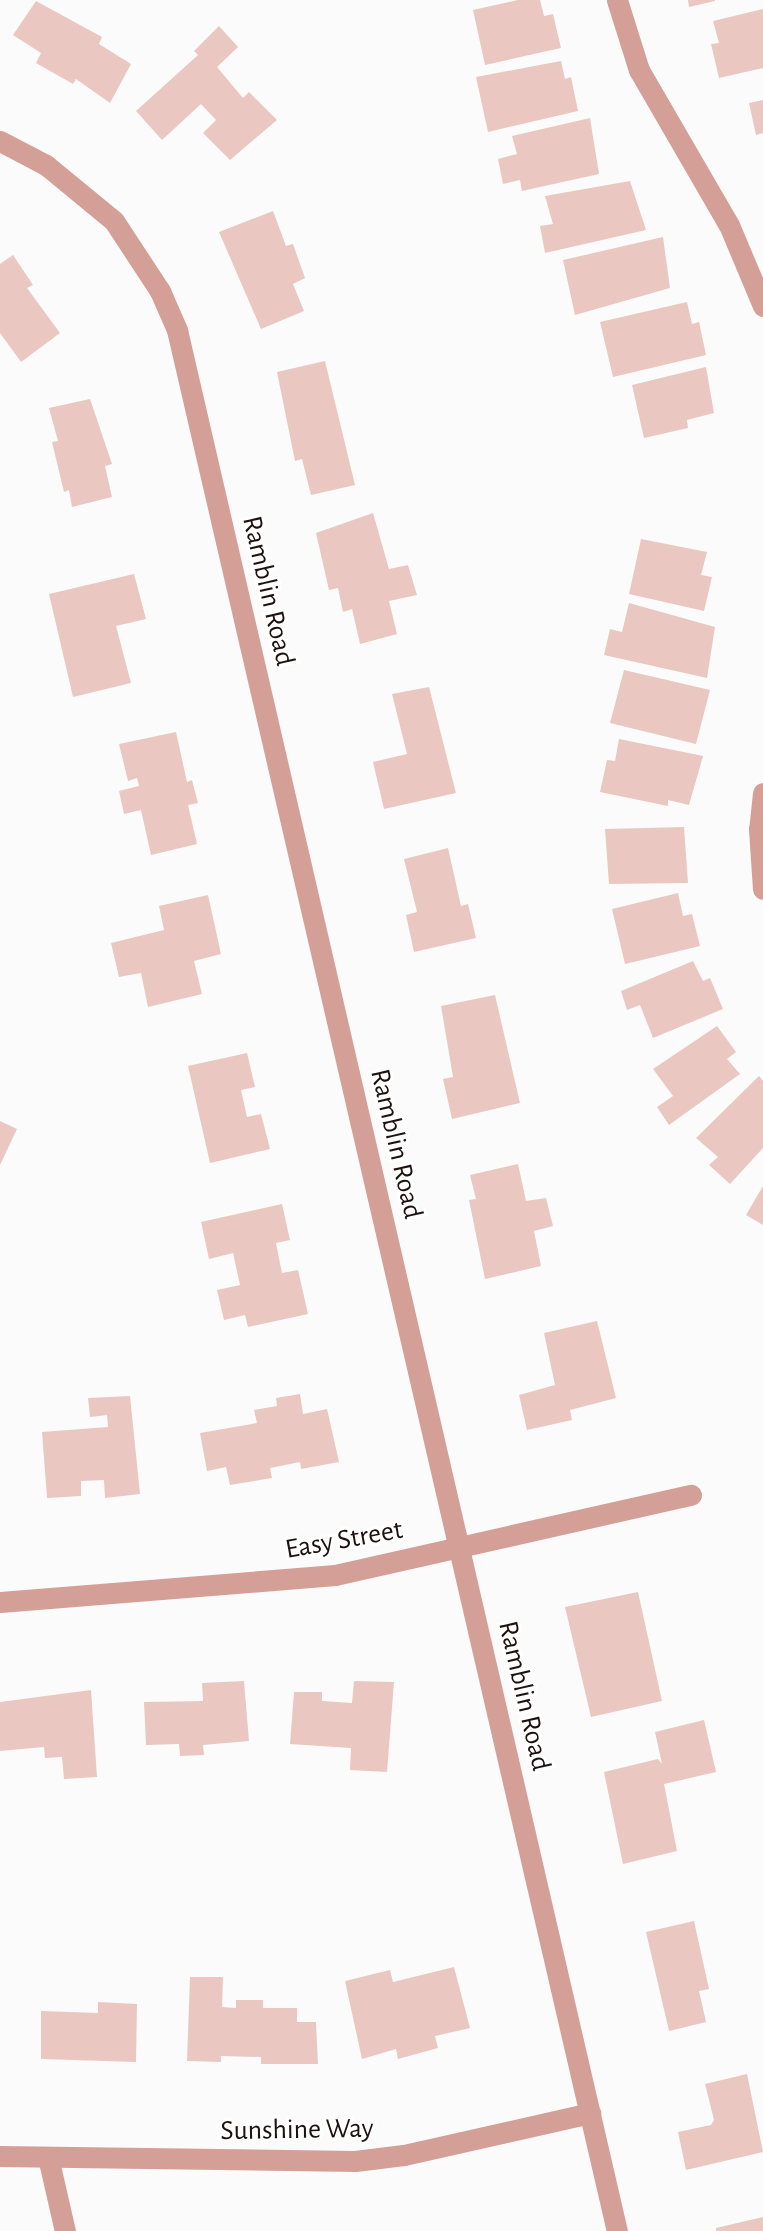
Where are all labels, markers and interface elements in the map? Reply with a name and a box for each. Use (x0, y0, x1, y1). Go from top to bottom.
street label: Ramblin Road (234, 513, 302, 669)
street label: Ramblin Road (362, 1066, 430, 1222)
street label: Easy Street (283, 1513, 405, 1567)
street label: Ramblin Road (490, 1618, 558, 1774)
street label: Sunshine Way (220, 2112, 374, 2148)

